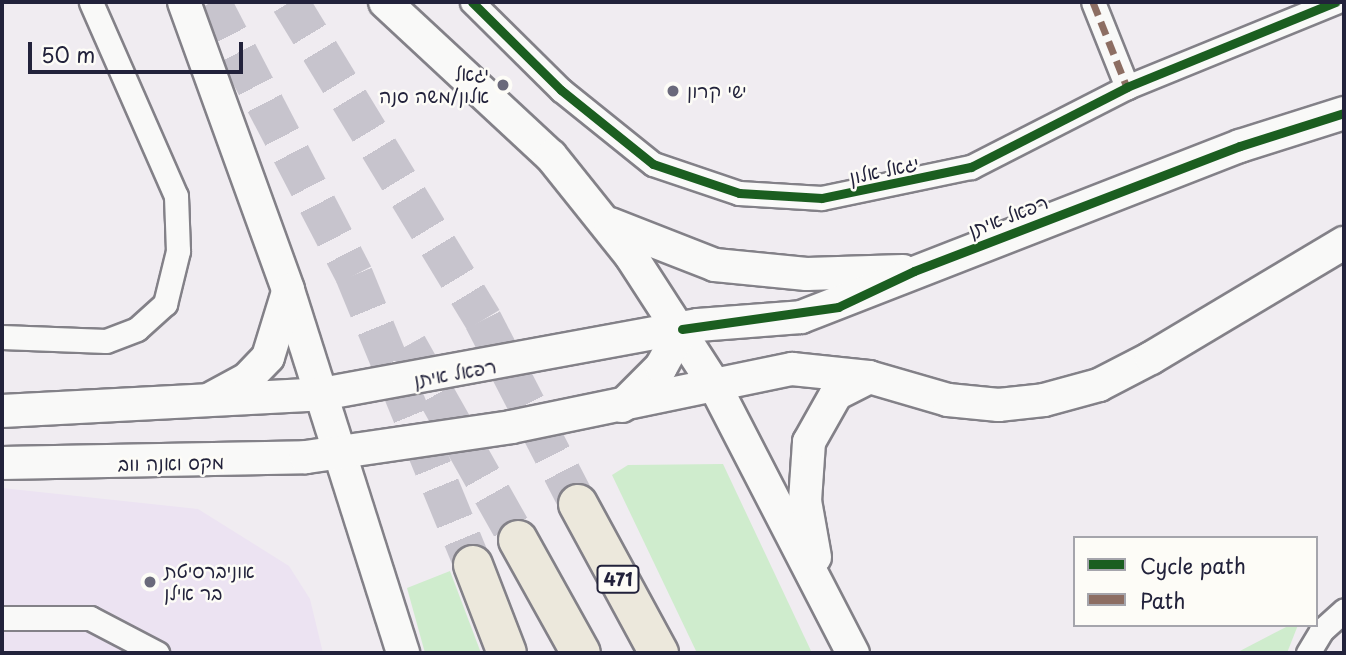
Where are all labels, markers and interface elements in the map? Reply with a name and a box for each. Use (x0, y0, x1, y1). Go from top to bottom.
scale bar (32, 28, 247, 72)
text: 50 m (41, 38, 95, 70)
place label: יגאל אלון/משה סנה (379, 63, 489, 107)
marker: יגאל אלון/משה סנה (495, 77, 511, 93)
place label: ישי קרון (687, 80, 747, 102)
marker: ישי קרון (665, 83, 681, 99)
street label: יגאל אלון (847, 151, 921, 189)
street label: רפאל איתן (965, 190, 1051, 242)
street label: רפאל איתן (412, 355, 498, 391)
street label: מקס ואנה ווב (118, 451, 224, 475)
legend (1073, 536, 1318, 627)
text: Cycle path (1140, 549, 1246, 581)
place label: אוניברסיטת בר אילן (164, 560, 255, 604)
road number: 471 (595, 564, 641, 594)
marker: אוניברסיטת בר אילן (142, 574, 158, 590)
text: Path (1140, 584, 1185, 616)

